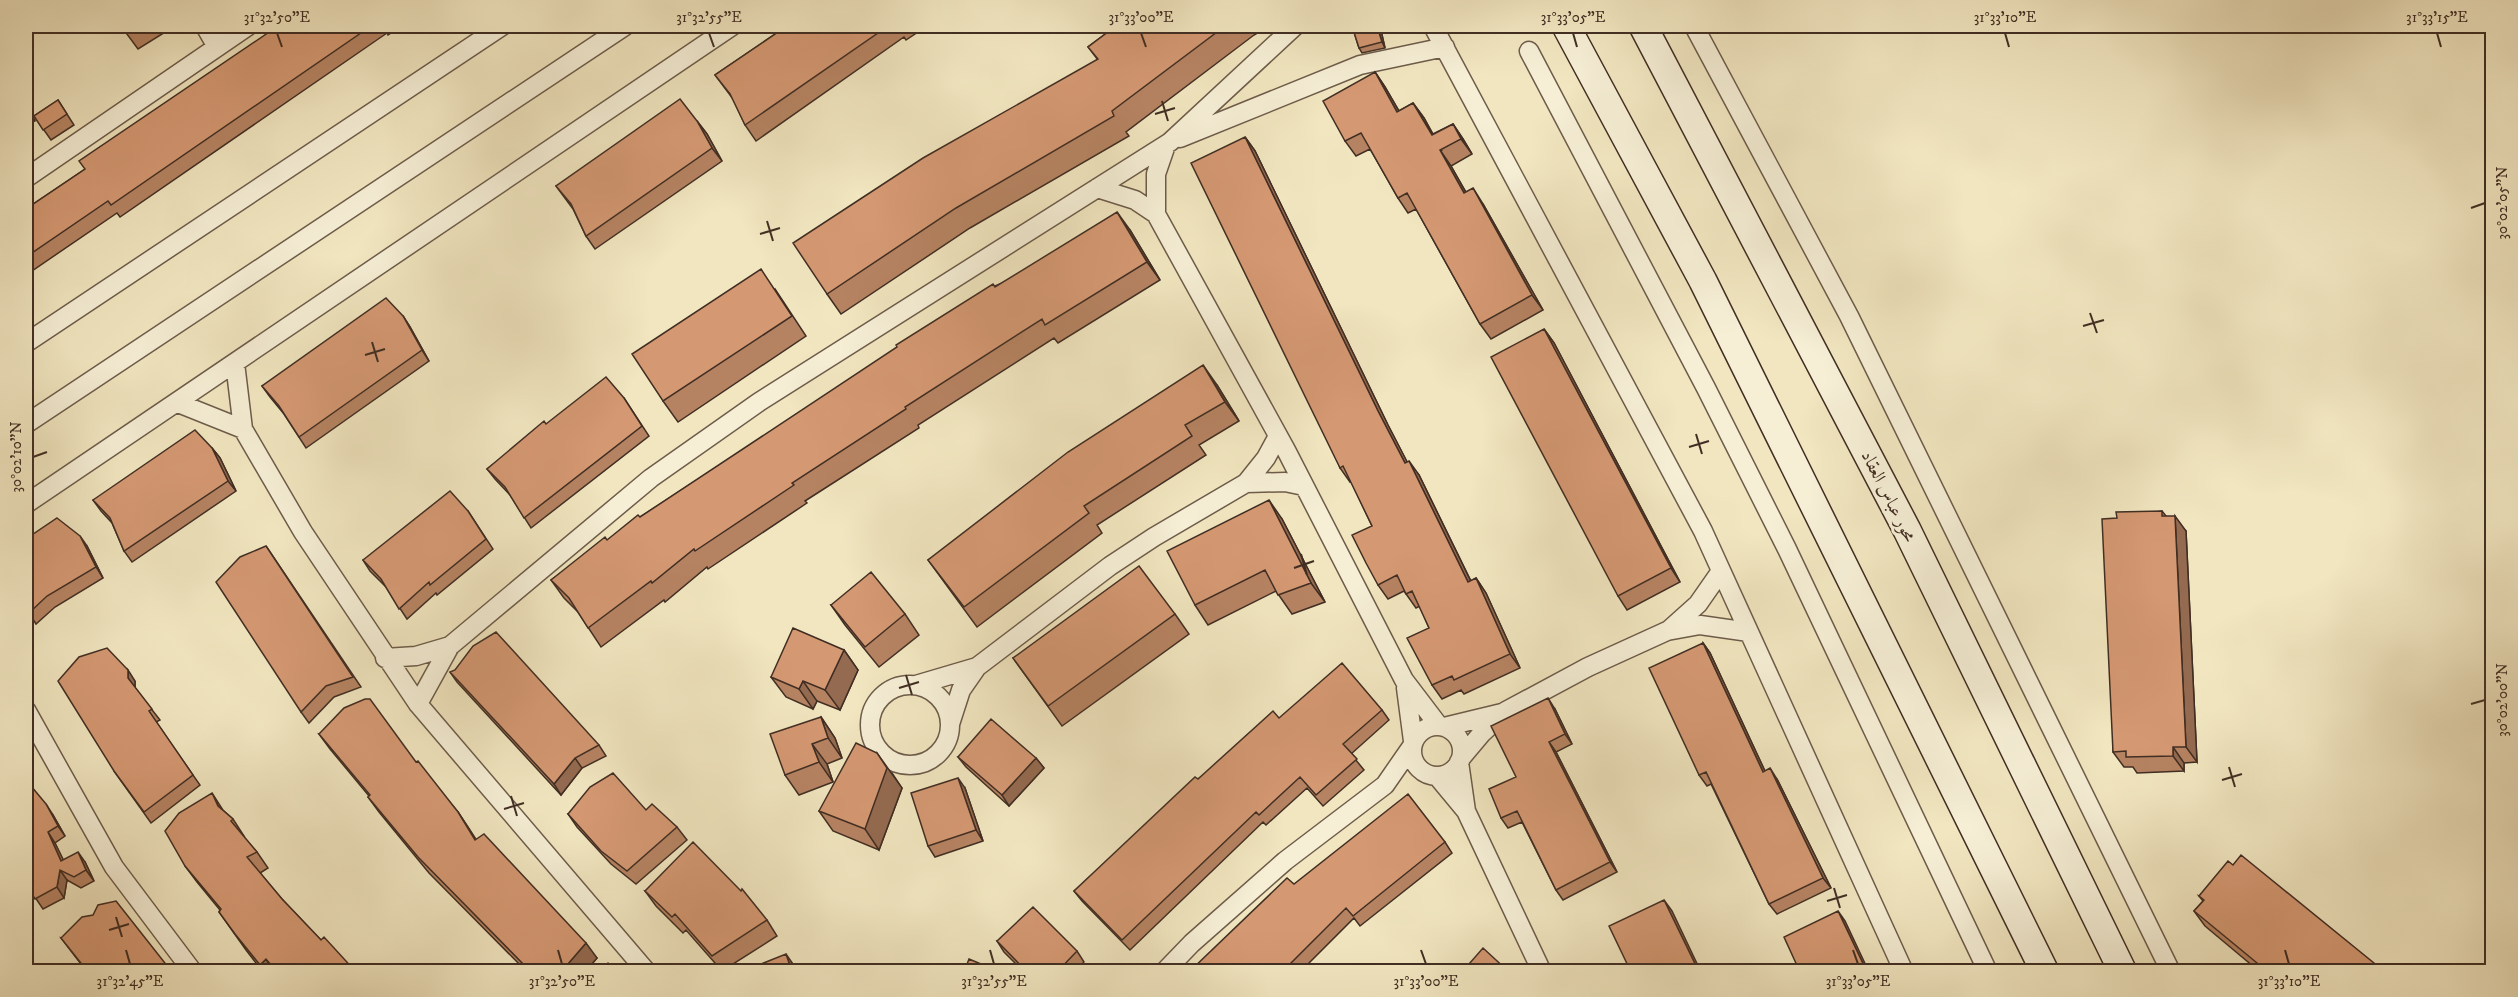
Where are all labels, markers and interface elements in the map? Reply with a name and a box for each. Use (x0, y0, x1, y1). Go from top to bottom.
text: 31°32'50"E (244, 8, 311, 27)
text: 31°32'55"E (676, 8, 742, 27)
text: 31°33'00"E (1108, 8, 1174, 27)
text: 31°33'05"E (1541, 8, 1606, 27)
text: 31°33'10"E (1974, 8, 2037, 27)
text: 31°33'15"E (2406, 8, 2468, 27)
text: 30°02'05"N (2493, 166, 2512, 240)
text: 30°02'10"N (7, 421, 26, 493)
street label: محور عباس العقاد (1856, 447, 1921, 546)
text: 30°02'00"N (2493, 663, 2512, 737)
text: 31°32'45"E (97, 972, 164, 991)
text: 31°32'50"E (529, 972, 596, 991)
text: 31°32'55"E (961, 972, 1027, 991)
text: 31°33'00"E (1393, 972, 1459, 991)
text: 31°33'05"E (1826, 972, 1891, 991)
text: 31°33'10"E (2258, 972, 2321, 991)

